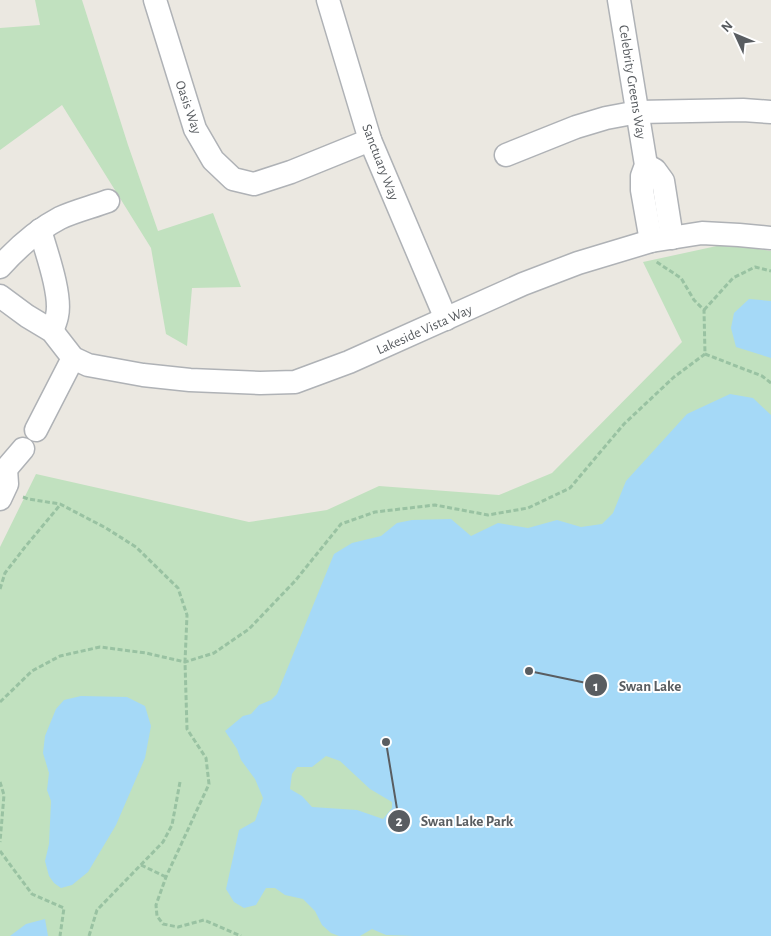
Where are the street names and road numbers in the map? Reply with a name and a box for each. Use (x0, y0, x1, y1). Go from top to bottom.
street label: Celebrity Greens Way (616, 24, 648, 140)
street label: Oasis Way (172, 79, 204, 136)
street label: Sanctuary Way (359, 122, 401, 202)
street label: Lakeside Vista Way (374, 303, 474, 357)

